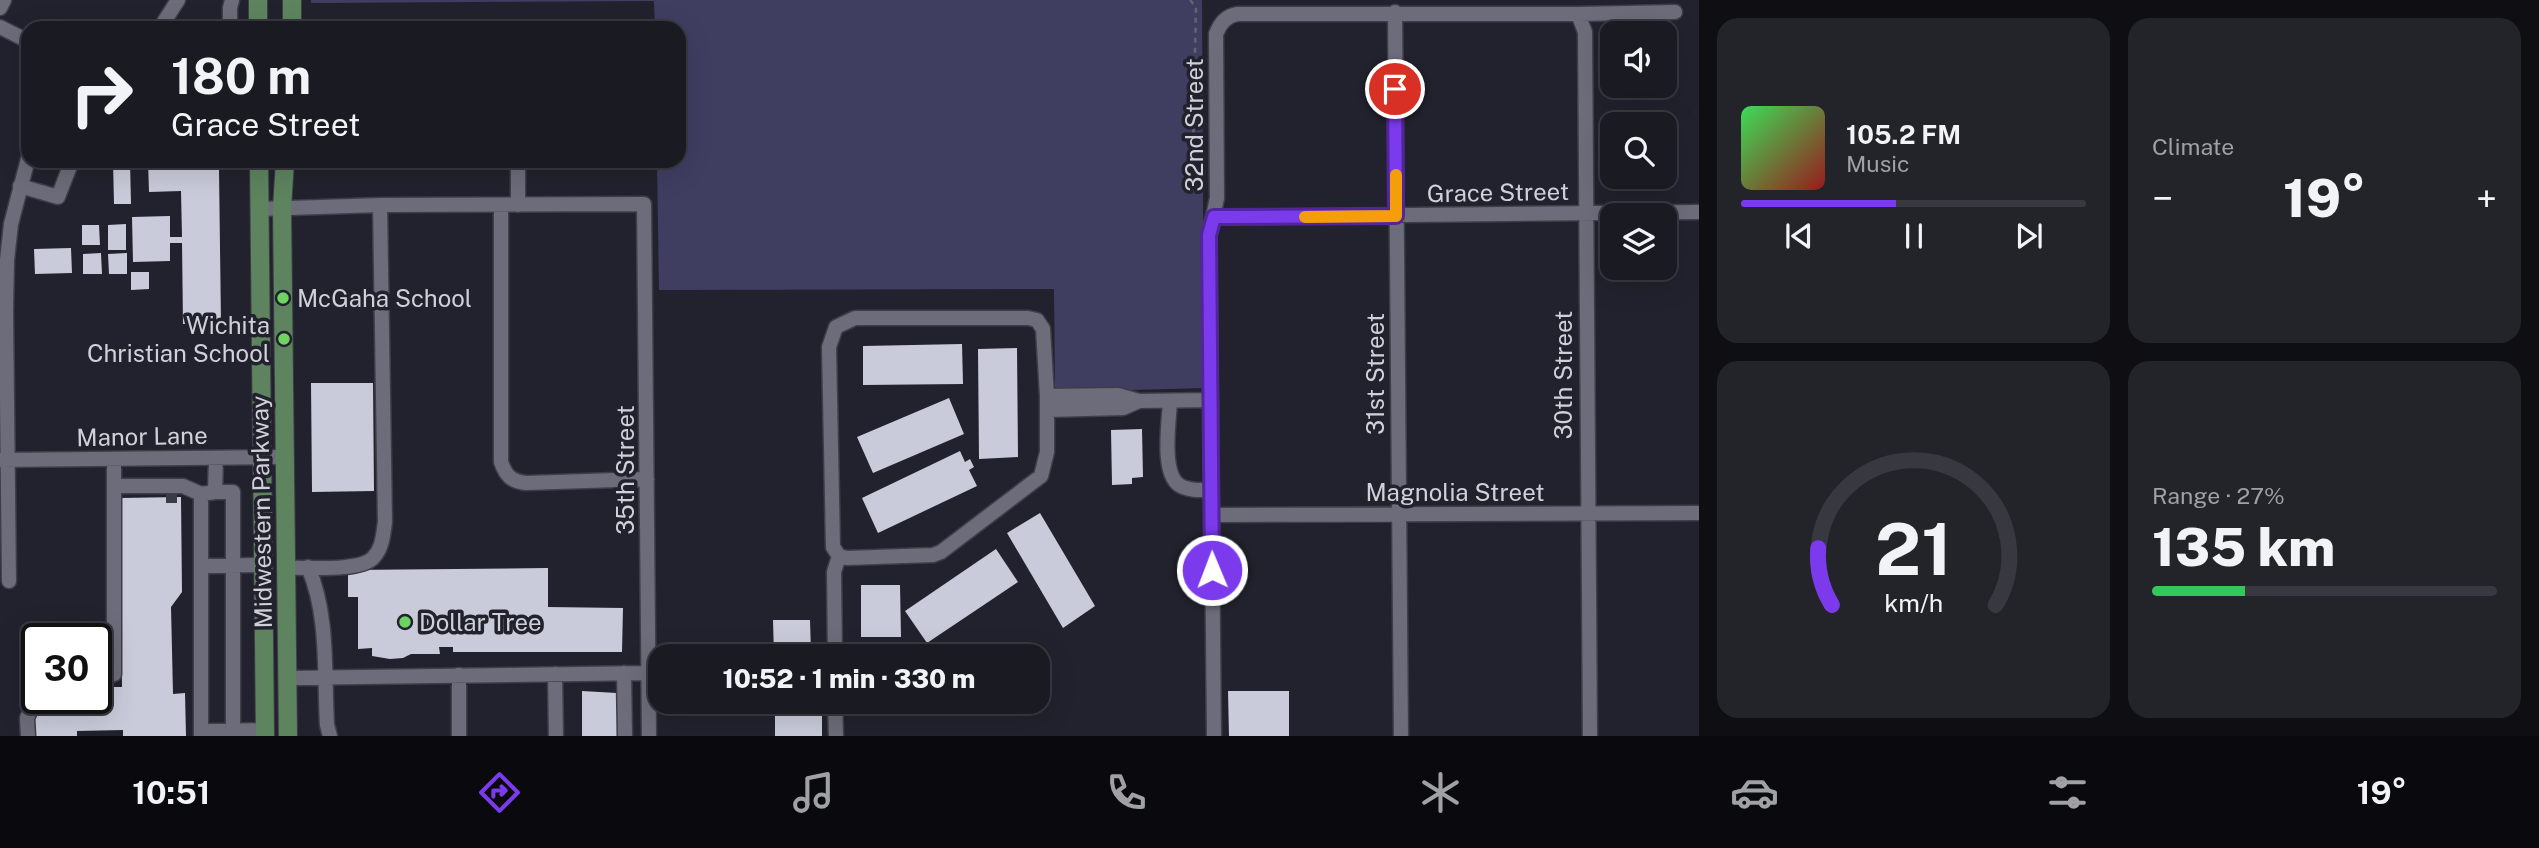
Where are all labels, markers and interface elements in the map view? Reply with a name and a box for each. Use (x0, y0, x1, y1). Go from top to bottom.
map controls (1600, 21, 1677, 280)
button: sound (1600, 21, 1677, 98)
text: 180 m (171, 47, 311, 105)
icon: right (56, 49, 147, 140)
street label: 32nd Street (1180, 58, 1208, 192)
pin (1365, 59, 1425, 119)
icon: arrive (1376, 70, 1414, 108)
text: Grace Street (171, 106, 361, 143)
button: search (1600, 112, 1677, 189)
text: 105.2 FM (1846, 119, 1961, 150)
text: Climate (2152, 133, 2234, 160)
text: Music (1846, 150, 1910, 177)
text: 19° (2283, 168, 2366, 229)
text: − (2152, 176, 2173, 221)
text: + (2476, 176, 2497, 221)
street label: Grace Street (1427, 177, 1569, 207)
button: layers (1600, 203, 1677, 280)
icon: previous (1780, 217, 1818, 255)
icon: pause (1895, 217, 1933, 255)
icon: next (2010, 217, 2048, 255)
place label: McGaha School (297, 284, 472, 312)
marker: McGaha School (275, 290, 291, 306)
place label: Wichita Christian School (87, 311, 270, 367)
street label: 30th Street (1549, 311, 1577, 439)
street label: 31st Street (1361, 313, 1389, 435)
marker: Wichita Christian School (276, 331, 292, 347)
street label: Midwestern Parkway (245, 395, 277, 629)
street label: 35th Street (611, 405, 639, 535)
street label: Manor Lane (76, 421, 208, 451)
street label: Magnolia Street (1365, 478, 1545, 506)
text: Range · 27% (2152, 482, 2285, 509)
text: 21 (1875, 507, 1952, 592)
text: 135 km (2152, 517, 2335, 578)
position arrow (1175, 533, 1249, 607)
text: km/h (1884, 588, 1943, 618)
place label: Dollar Tree (419, 608, 542, 636)
marker: Dollar Tree (397, 614, 413, 630)
speed limit sign: 30 (21, 623, 112, 714)
text: 10:52 · 1 min · 330 m (722, 663, 976, 694)
icon: directions (475, 768, 524, 817)
icon: music (789, 768, 838, 817)
icon: phone (1102, 768, 1151, 817)
icon: climate (1416, 768, 1465, 817)
icon: car (1730, 768, 1779, 817)
icon: filters (2043, 768, 2092, 817)
text: 10:51 (132, 774, 211, 811)
text: 19° (2357, 774, 2407, 811)

